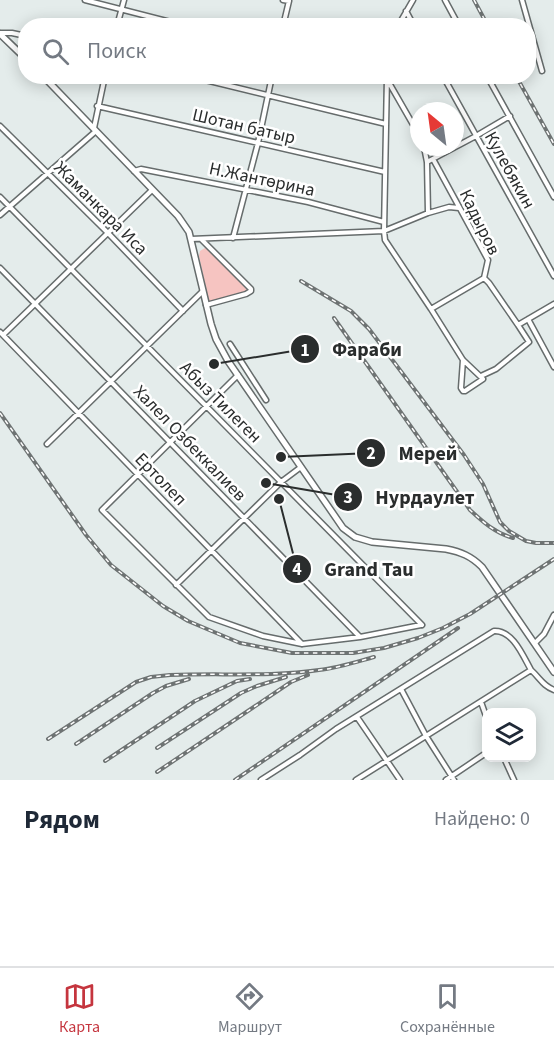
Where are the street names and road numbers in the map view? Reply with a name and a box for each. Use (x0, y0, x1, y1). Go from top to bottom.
street label: Шотан батыр (190, 103, 298, 150)
street label: Кулебякин (478, 127, 541, 213)
street label: Жаманкара Иса (48, 156, 153, 261)
street label: Н.Жантөрина (207, 156, 317, 203)
street label: Кадыров (453, 185, 506, 259)
street label: Абыз Тилеген (174, 356, 267, 449)
street label: Халел Озбеккалиев (128, 380, 252, 507)
street label: Ертолеп (129, 447, 192, 512)

